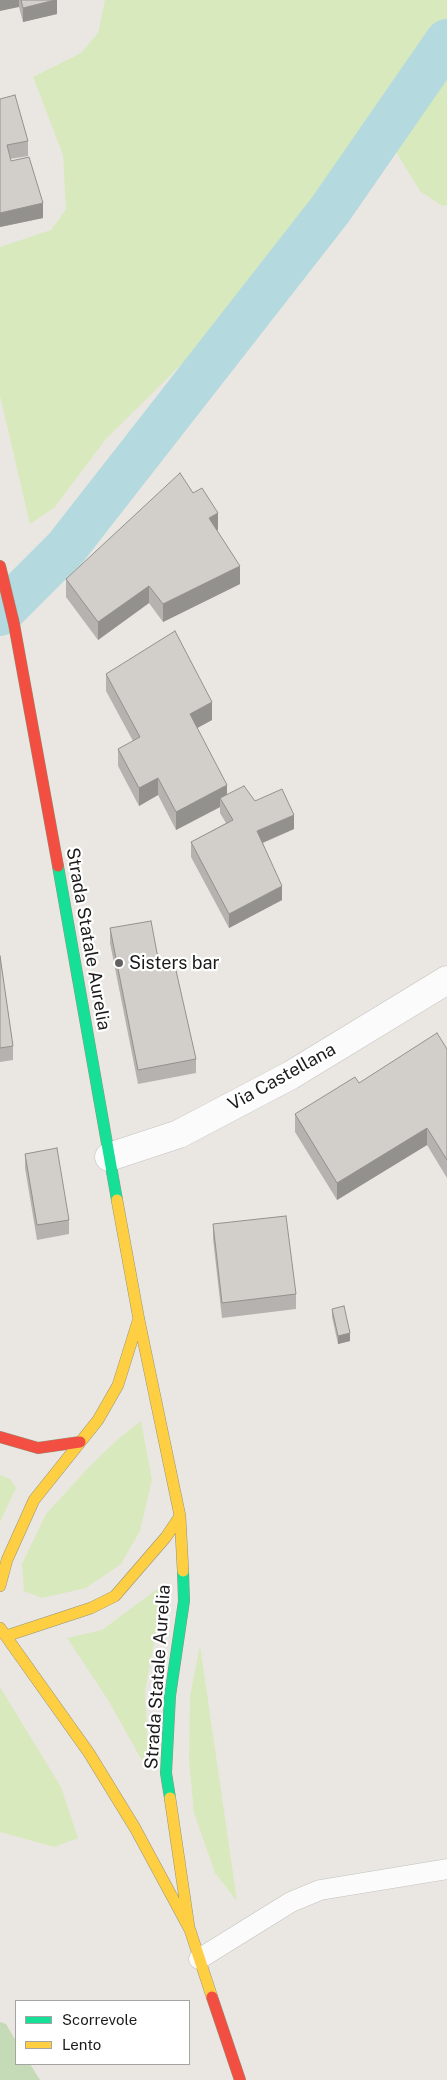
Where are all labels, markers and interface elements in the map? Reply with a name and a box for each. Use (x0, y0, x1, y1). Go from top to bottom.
street label: Strada Statale Aurelia (61, 846, 115, 1032)
place label: Sisters bar (129, 952, 219, 974)
marker: Sisters bar (113, 957, 125, 969)
street label: Via Castellana (224, 1039, 340, 1115)
street label: Strada Statale Aurelia (141, 1584, 175, 1770)
legend (15, 2000, 190, 2065)
text: Scorrevole (62, 2011, 137, 2028)
text: Lento (62, 2036, 101, 2053)

